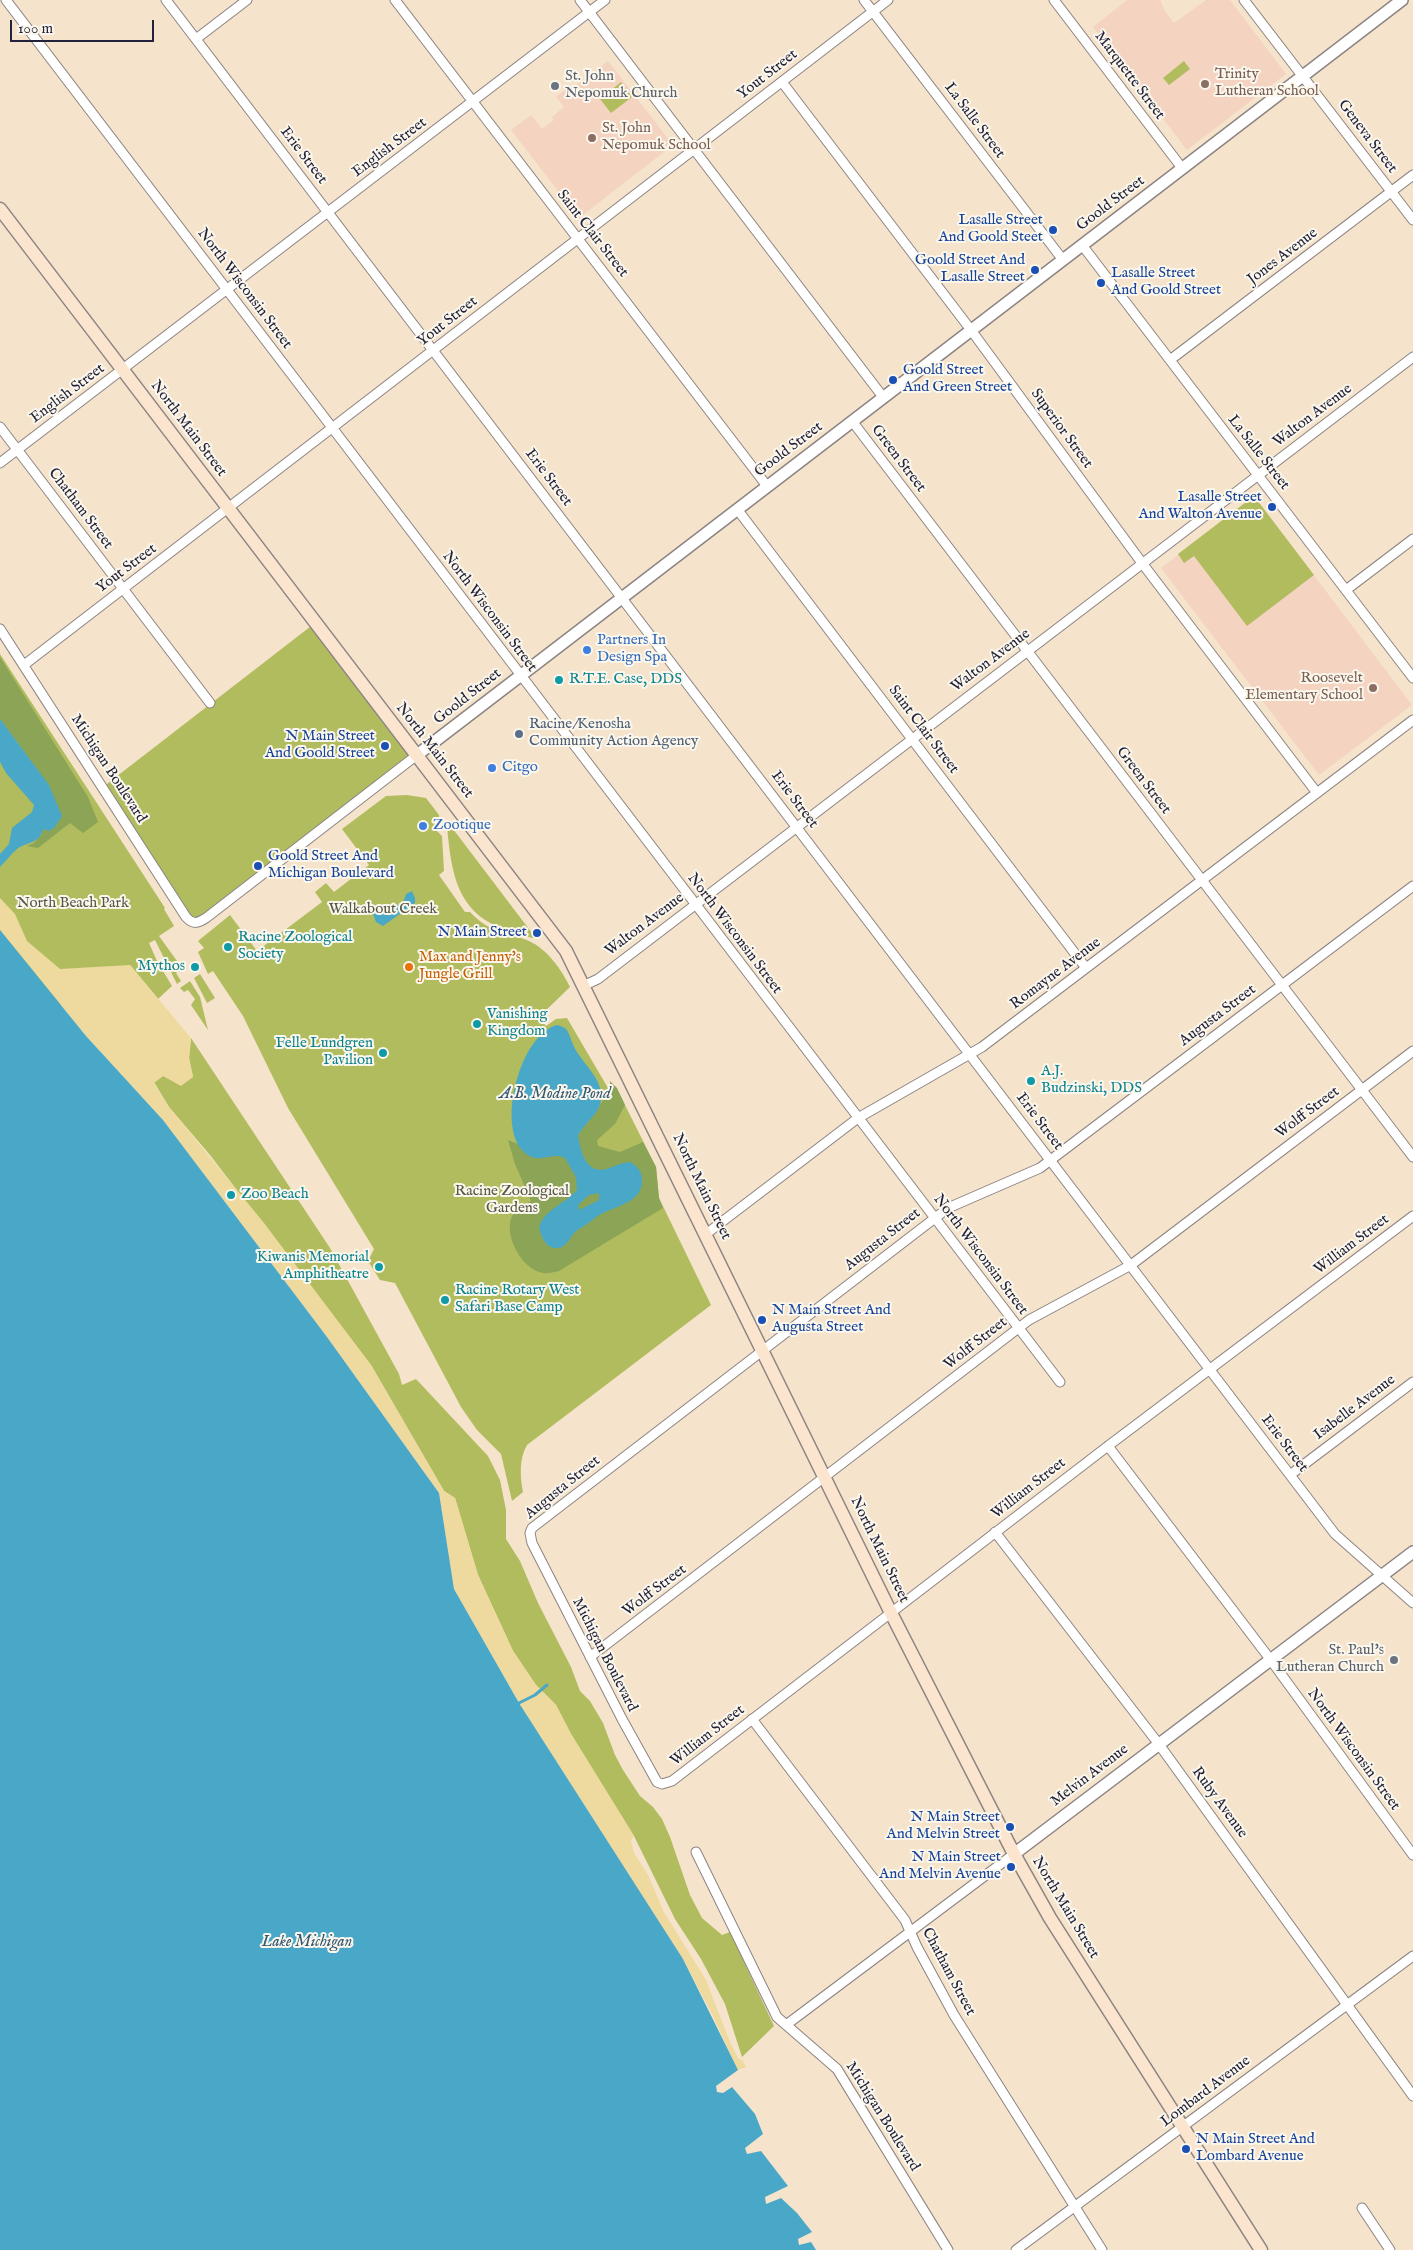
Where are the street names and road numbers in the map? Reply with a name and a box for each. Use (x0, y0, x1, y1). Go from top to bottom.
street label: Marquette Street (1090, 28, 1168, 124)
street label: Yout Street (735, 46, 801, 104)
street label: La Salle Street (940, 80, 1008, 162)
street label: Geneva Street (1334, 97, 1400, 177)
street label: English Street (349, 114, 431, 182)
street label: Erie Street (276, 124, 330, 188)
street label: Goold Street (1073, 173, 1149, 235)
street label: Saint Clair Street (552, 187, 632, 281)
street label: North Wisconsin Street (193, 225, 295, 353)
street label: Jones Avenue (1244, 225, 1322, 289)
street label: Yout Street (415, 293, 481, 351)
street label: English Street (27, 360, 109, 428)
street label: North Main Street (146, 377, 230, 481)
street label: Walton Avenue (1270, 380, 1356, 452)
street label: Superior Street (1026, 386, 1096, 472)
street label: La Salle Street (1223, 412, 1293, 494)
street label: Goold Street (751, 419, 827, 481)
street label: Green Street (867, 422, 929, 496)
street label: Erie Street (521, 446, 575, 510)
street label: Chatham Street (44, 465, 116, 553)
street label: Yout Street (93, 541, 161, 597)
street label: North Wisconsin Street (438, 548, 540, 676)
street label: Walton Avenue (948, 625, 1034, 697)
street label: Goold Street (431, 665, 505, 729)
street label: Saint Clair Street (884, 682, 962, 778)
street label: North Main Street (391, 700, 477, 802)
street label: Michigan Boulevard (66, 711, 150, 827)
street label: Green Street (1112, 744, 1174, 818)
street label: Erie Street (767, 768, 821, 832)
street label: North Wisconsin Street (683, 870, 785, 998)
street label: Walton Avenue (602, 889, 688, 961)
street label: Romayne Avenue (1007, 934, 1105, 1014)
street label: Augusta Street (1176, 981, 1260, 1051)
street label: Wolff Street (1273, 1083, 1343, 1143)
street label: Erie Street (1012, 1090, 1066, 1154)
street label: North Main Street (668, 1131, 734, 1243)
street label: North Wisconsin Street (929, 1191, 1031, 1319)
street label: Augusta Street (841, 1205, 925, 1275)
street label: William Street (1311, 1211, 1393, 1279)
street label: Wolff Street (941, 1314, 1011, 1374)
street label: Isabelle Avenue (1311, 1372, 1399, 1444)
street label: Erie Street (1257, 1412, 1311, 1476)
street label: Augusta Street (522, 1452, 604, 1524)
street label: William Street (988, 1454, 1070, 1524)
street label: North Main Street (846, 1494, 912, 1606)
street label: Wolff Street (620, 1561, 690, 1621)
street label: Michigan Boulevard (567, 1595, 641, 1715)
street label: North Wisconsin Street (1303, 1685, 1403, 1815)
street label: William Street (667, 1701, 749, 1771)
street label: Melvin Avenue (1048, 1741, 1132, 1811)
street label: Ruby Avenue (1187, 1764, 1251, 1842)
street label: North Main Street (1028, 1854, 1102, 1962)
street label: Chatham Street (917, 1925, 979, 2019)
street label: Lombard Avenue (1158, 2052, 1254, 2132)
street label: Michigan Boulevard (841, 2059, 923, 2175)

